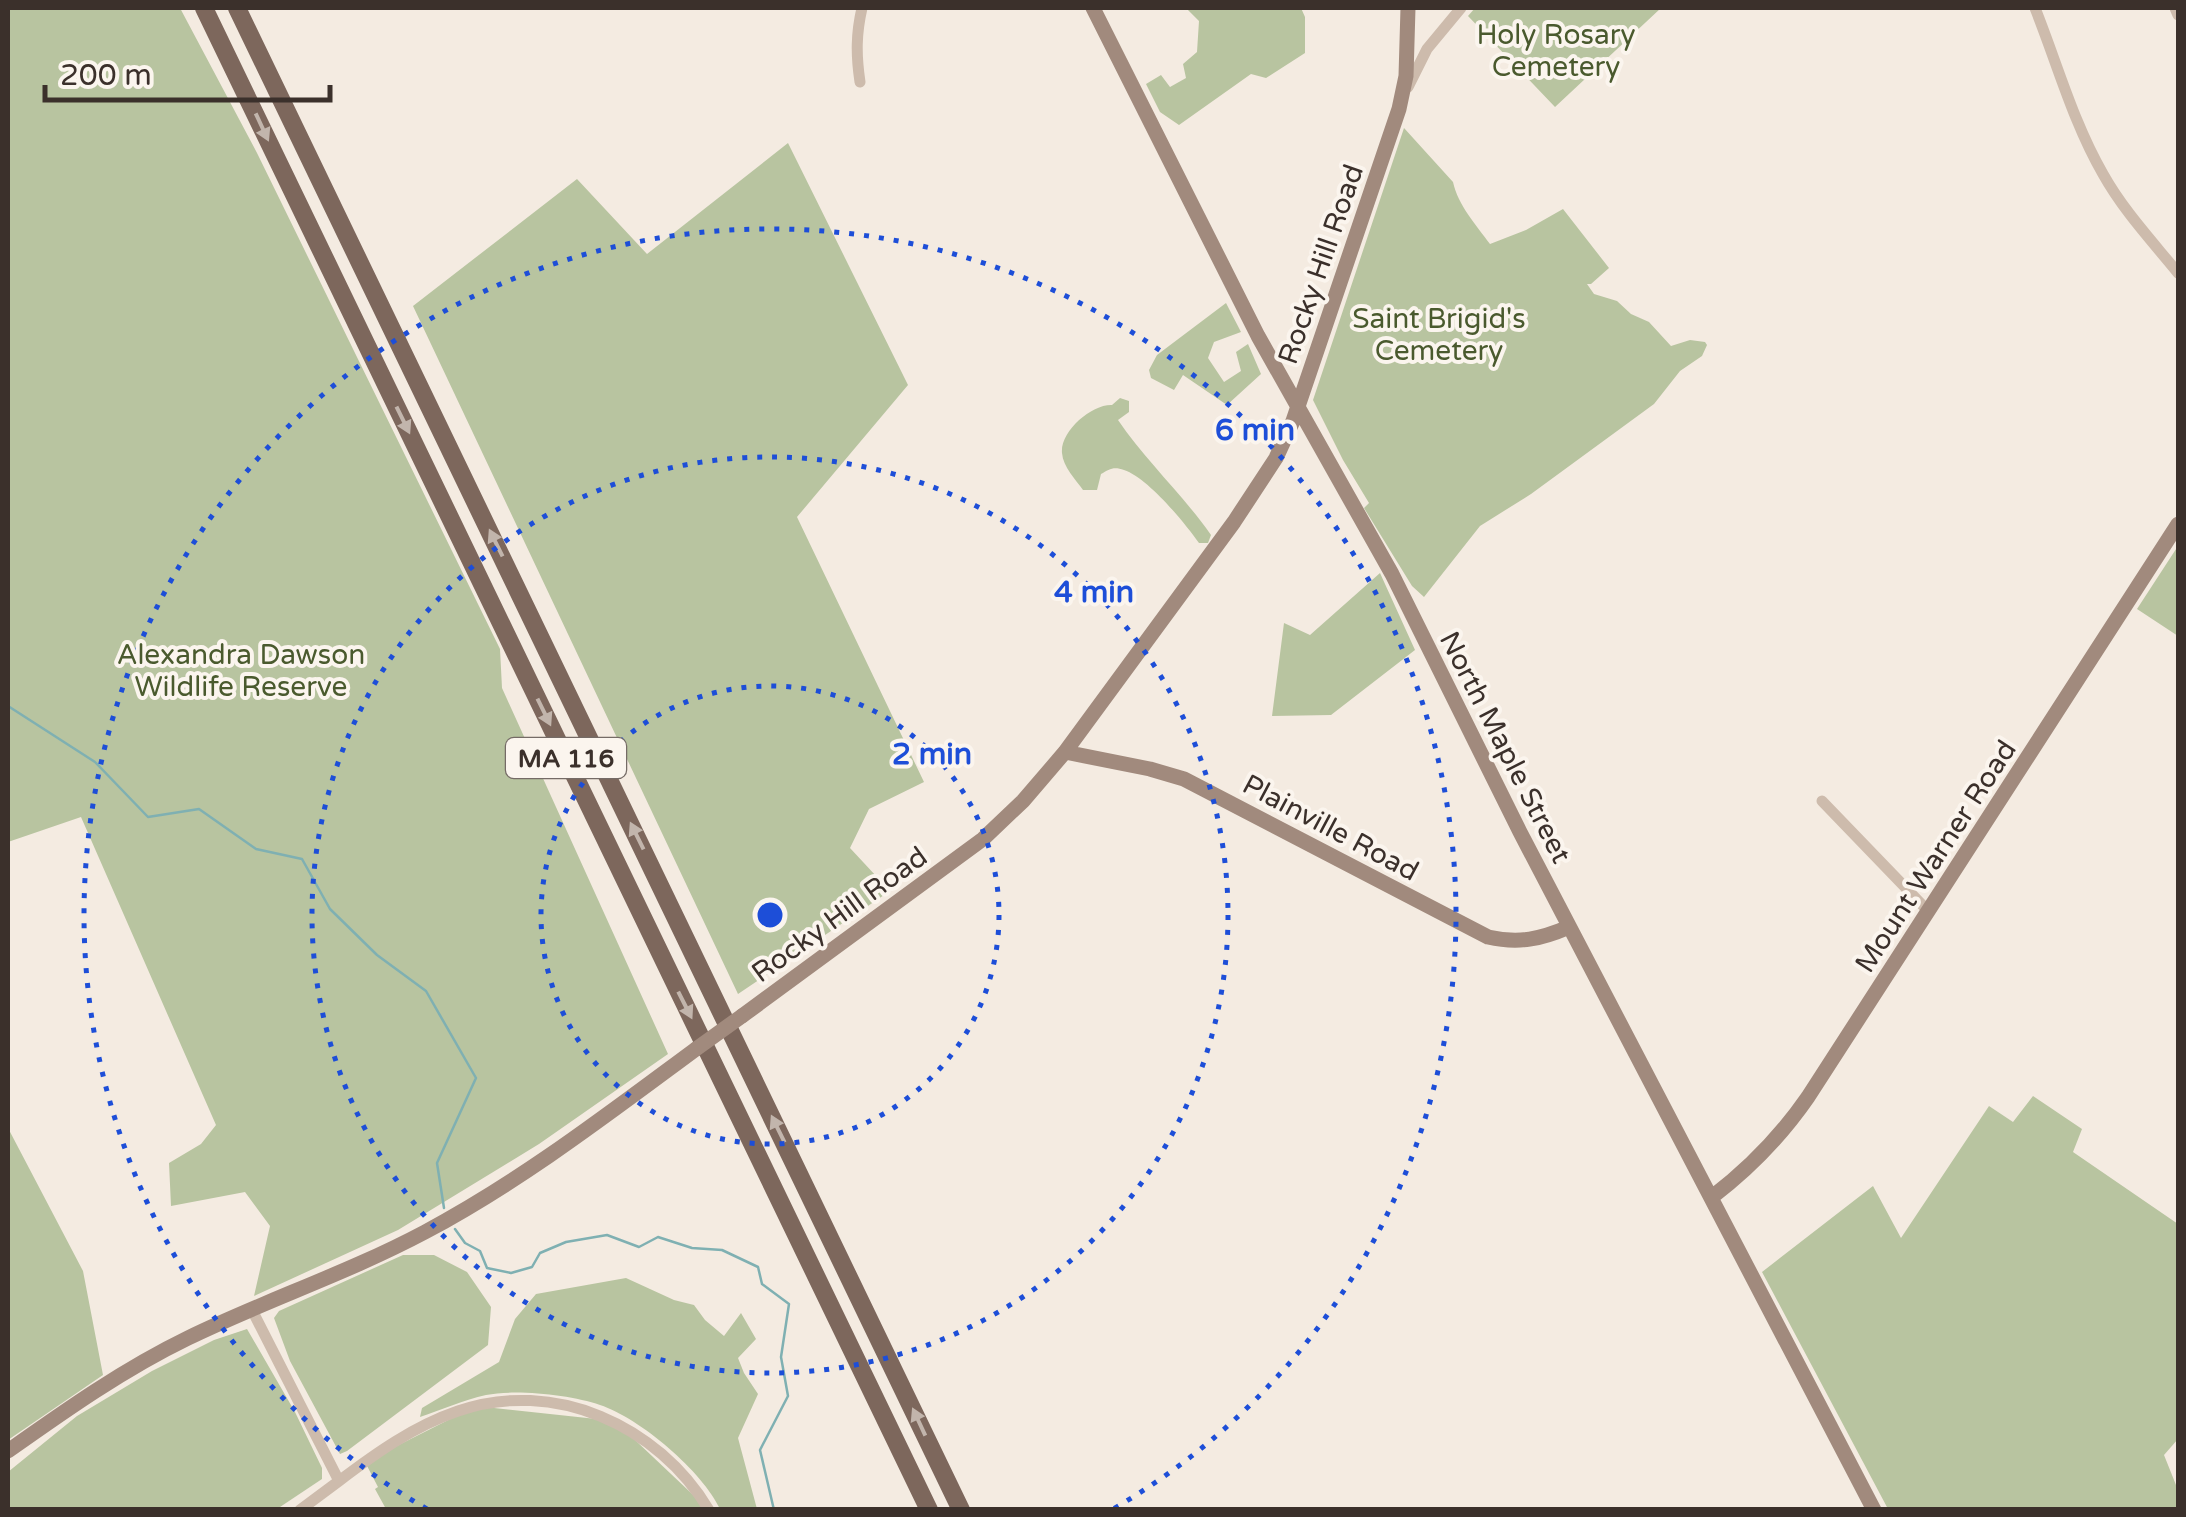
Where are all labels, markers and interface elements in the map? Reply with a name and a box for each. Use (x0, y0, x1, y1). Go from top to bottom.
park label: Holy Rosary Cemetery (1477, 18, 1635, 84)
scale bar (45, 40, 330, 102)
text: 200 m (60, 57, 152, 94)
one-way arrow (253, 113, 270, 142)
street label: Rocky Hill Road (1271, 160, 1371, 369)
park label: Saint Brigid's Cemetery (1352, 302, 1526, 368)
one-way arrow (394, 405, 411, 434)
text: 6 min (1215, 412, 1295, 449)
one-way arrow (487, 528, 504, 557)
text: 4 min (1054, 574, 1134, 611)
street label: North Maple Street (1432, 626, 1578, 869)
park label: Alexandra Dawson Wildlife Reserve (117, 638, 365, 704)
one-way arrow (535, 698, 552, 727)
street label: Mount Warner Road (1848, 734, 2024, 979)
text: 2 min (892, 736, 972, 773)
road number: MA 116 (506, 738, 626, 778)
street label: Plainville Road (1237, 767, 1424, 889)
one-way arrow (628, 821, 645, 850)
street label: Rocky Hill Road (745, 840, 934, 990)
centre of rings (752, 897, 788, 933)
one-way arrow (676, 991, 693, 1020)
one-way arrow (769, 1114, 786, 1143)
one-way arrow (910, 1407, 927, 1436)

